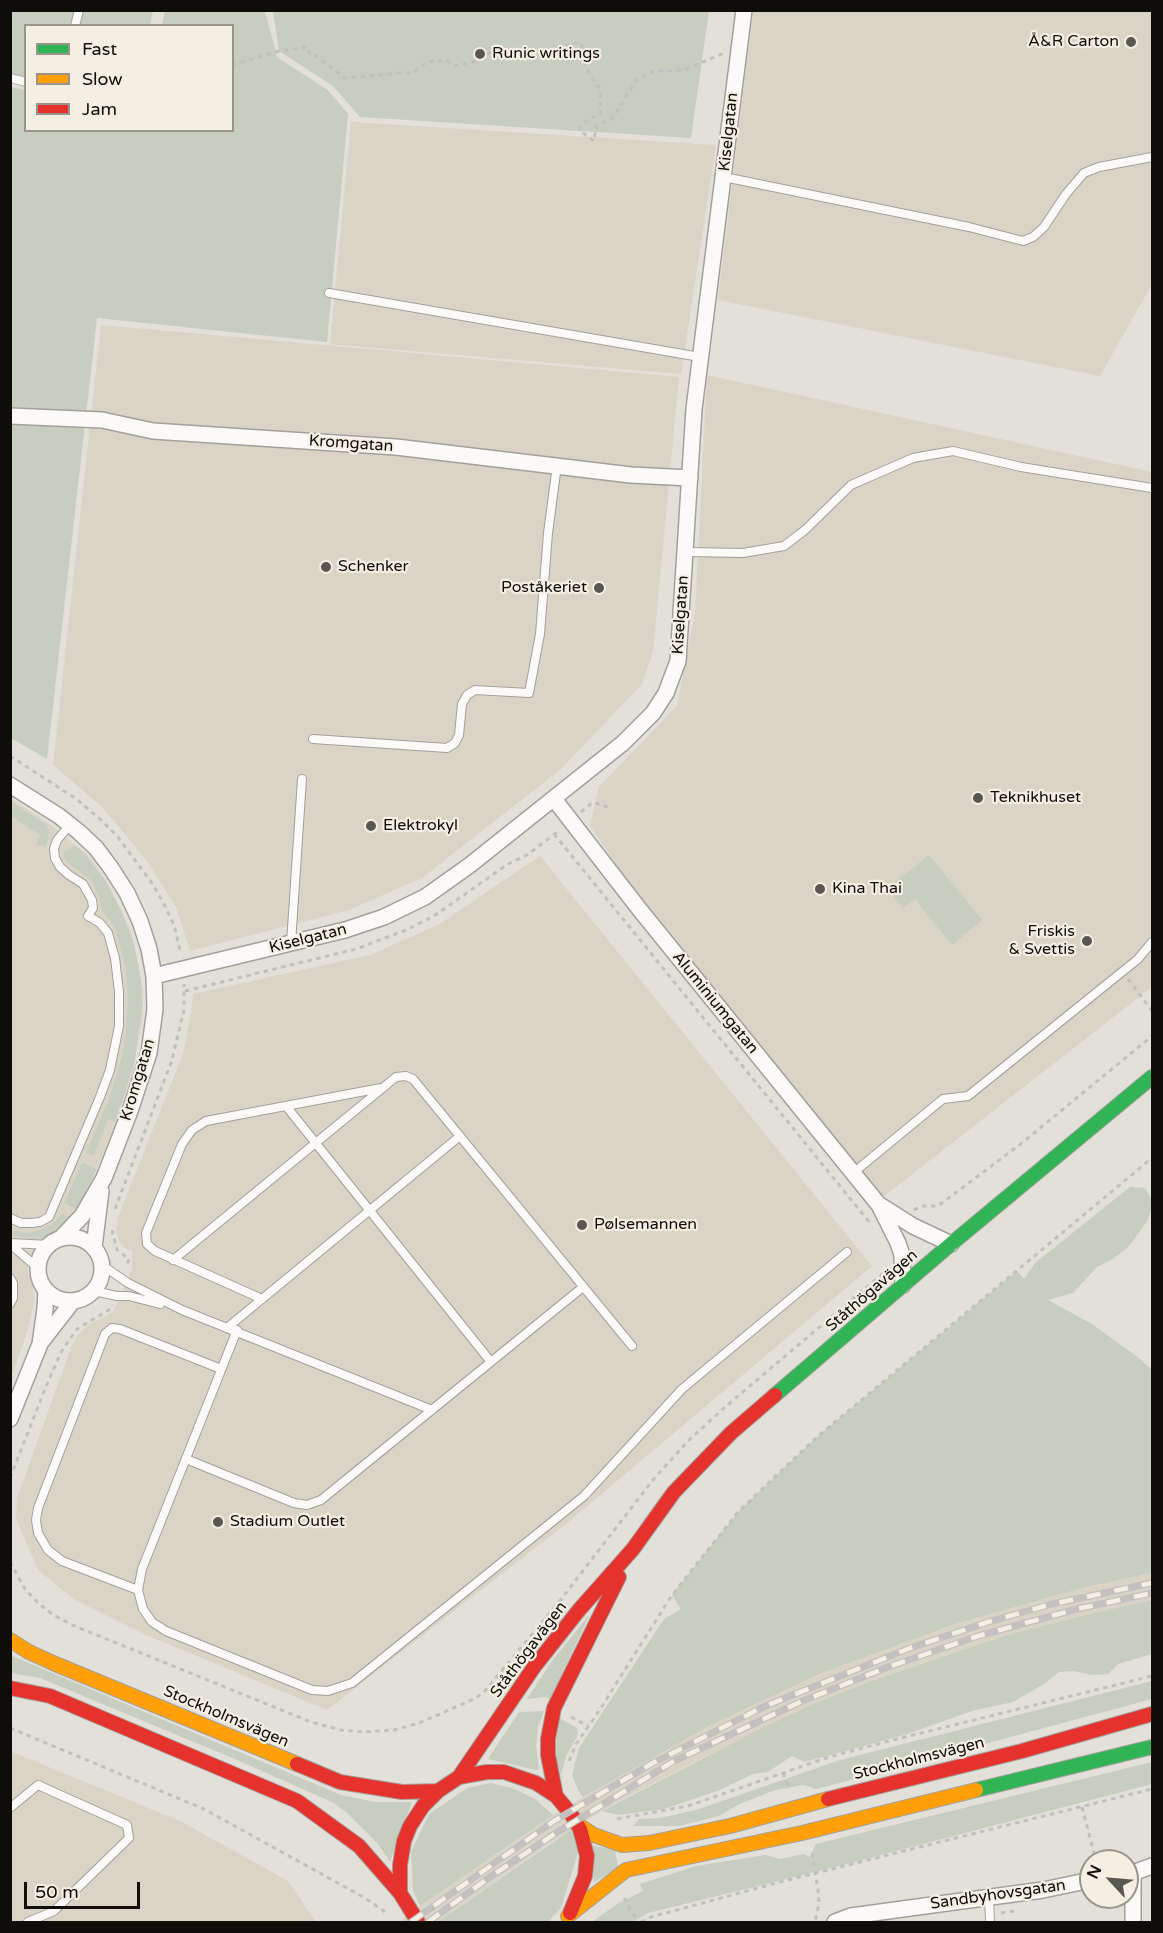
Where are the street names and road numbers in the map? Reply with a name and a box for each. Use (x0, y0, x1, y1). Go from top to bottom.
street label: Kiselgatan (715, 92, 743, 172)
street label: Kromgatan (308, 431, 394, 457)
street label: Kiselgatan (669, 575, 693, 655)
street label: Kiselgatan (267, 920, 349, 958)
street label: Aluminiumgatan (668, 948, 762, 1058)
street label: Kromgatan (116, 1037, 160, 1123)
street label: Ståthögavägen (822, 1246, 922, 1336)
street label: Ståthögavägen (487, 1598, 571, 1702)
street label: Stockholmsvägen (160, 1682, 292, 1752)
street label: Stockholmsvägen (851, 1733, 987, 1785)
street label: Sandbyhovsgatan (929, 1876, 1067, 1914)

